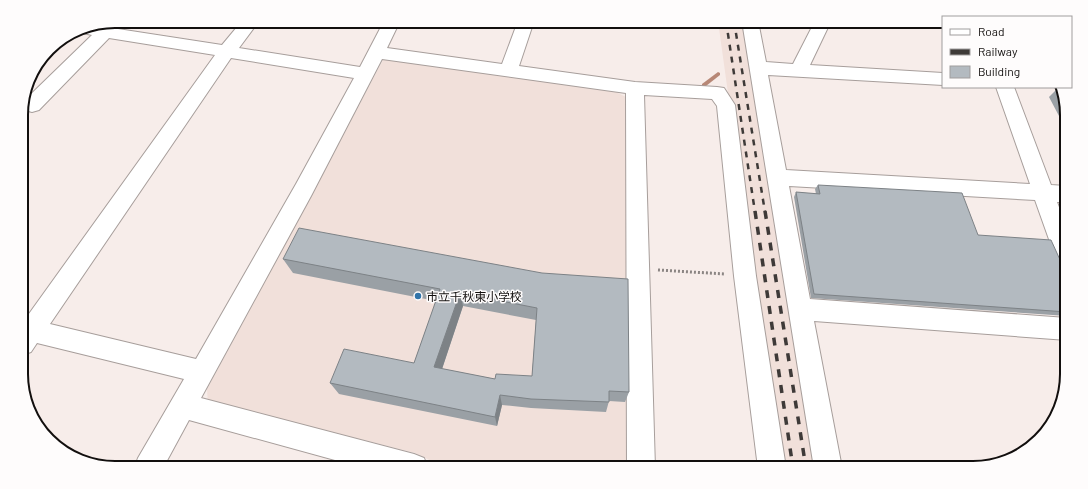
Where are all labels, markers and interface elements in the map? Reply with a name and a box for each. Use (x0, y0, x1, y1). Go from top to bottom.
legend (942, 16, 1072, 88)
text: Road (978, 24, 1005, 38)
text: Railway (978, 44, 1018, 58)
text: Building (978, 64, 1020, 78)
place label: 市立千秋東小学校 (426, 289, 522, 303)
marker: 市立千秋東小学校 (413, 291, 423, 301)

